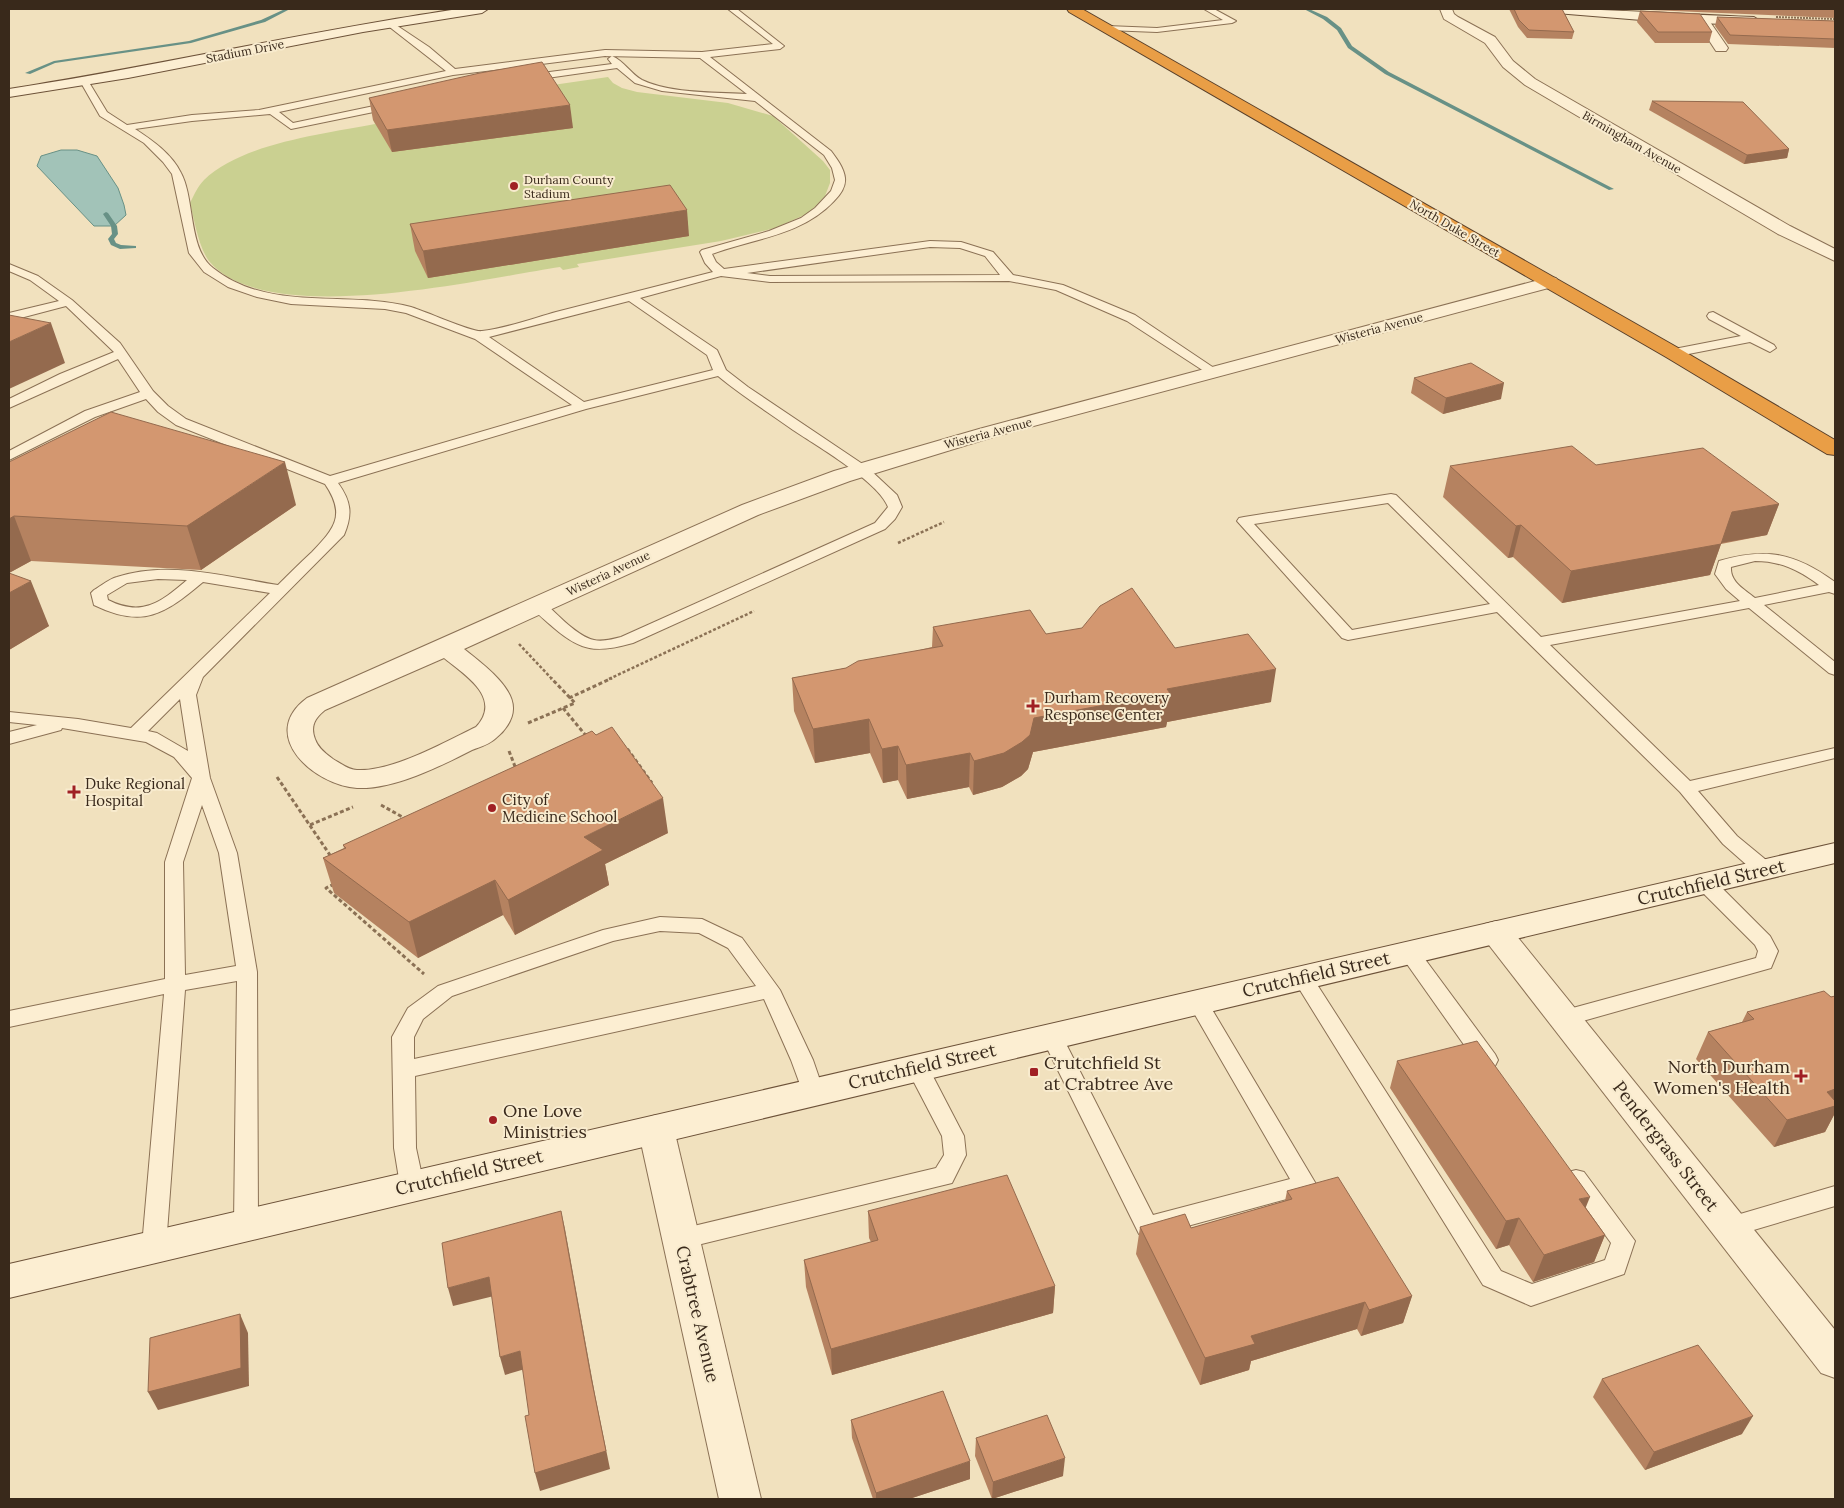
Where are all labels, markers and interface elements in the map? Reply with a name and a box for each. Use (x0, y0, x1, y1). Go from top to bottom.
street label: Stadium Drive (205, 36, 286, 66)
street label: Birmingham Avenue (1580, 107, 1685, 177)
place label: Durham County Stadium (524, 172, 614, 201)
marker: Durham County Stadium (508, 180, 520, 192)
street label: North Duke Street (1407, 196, 1503, 260)
street label: Wisteria Avenue (1333, 309, 1425, 347)
street label: Wisteria Avenue (942, 414, 1034, 452)
street label: Wisteria Avenue (564, 547, 653, 599)
place label: Durham Recovery Response Center (1044, 688, 1169, 724)
marker: Durham Recovery Response Center (1026, 699, 1040, 713)
place label: Duke Regional Hospital (85, 774, 185, 810)
marker: Duke Regional Hospital (67, 785, 81, 799)
place label: City of Medicine School (502, 790, 617, 826)
marker: City of Medicine School (486, 802, 498, 814)
street label: Crutchfield Street (1635, 854, 1787, 910)
street label: Crutchfield Street (1240, 946, 1392, 1002)
street label: Crutchfield Street (846, 1038, 998, 1094)
place label: Crutchfield St at Crabtree Ave (1044, 1051, 1174, 1095)
place label: North Durham Women's Health (1654, 1055, 1790, 1099)
marker: Crutchfield St at Crabtree Ave (1028, 1066, 1040, 1078)
marker: North Durham Women's Health (1794, 1069, 1808, 1083)
street label: Pendergrass Street (1608, 1076, 1724, 1216)
place label: One Love Ministries (503, 1099, 587, 1143)
marker: One Love Ministries (487, 1114, 499, 1126)
street label: Crutchfield Street (393, 1144, 545, 1200)
street label: Crabtree Avenue (671, 1243, 725, 1385)

